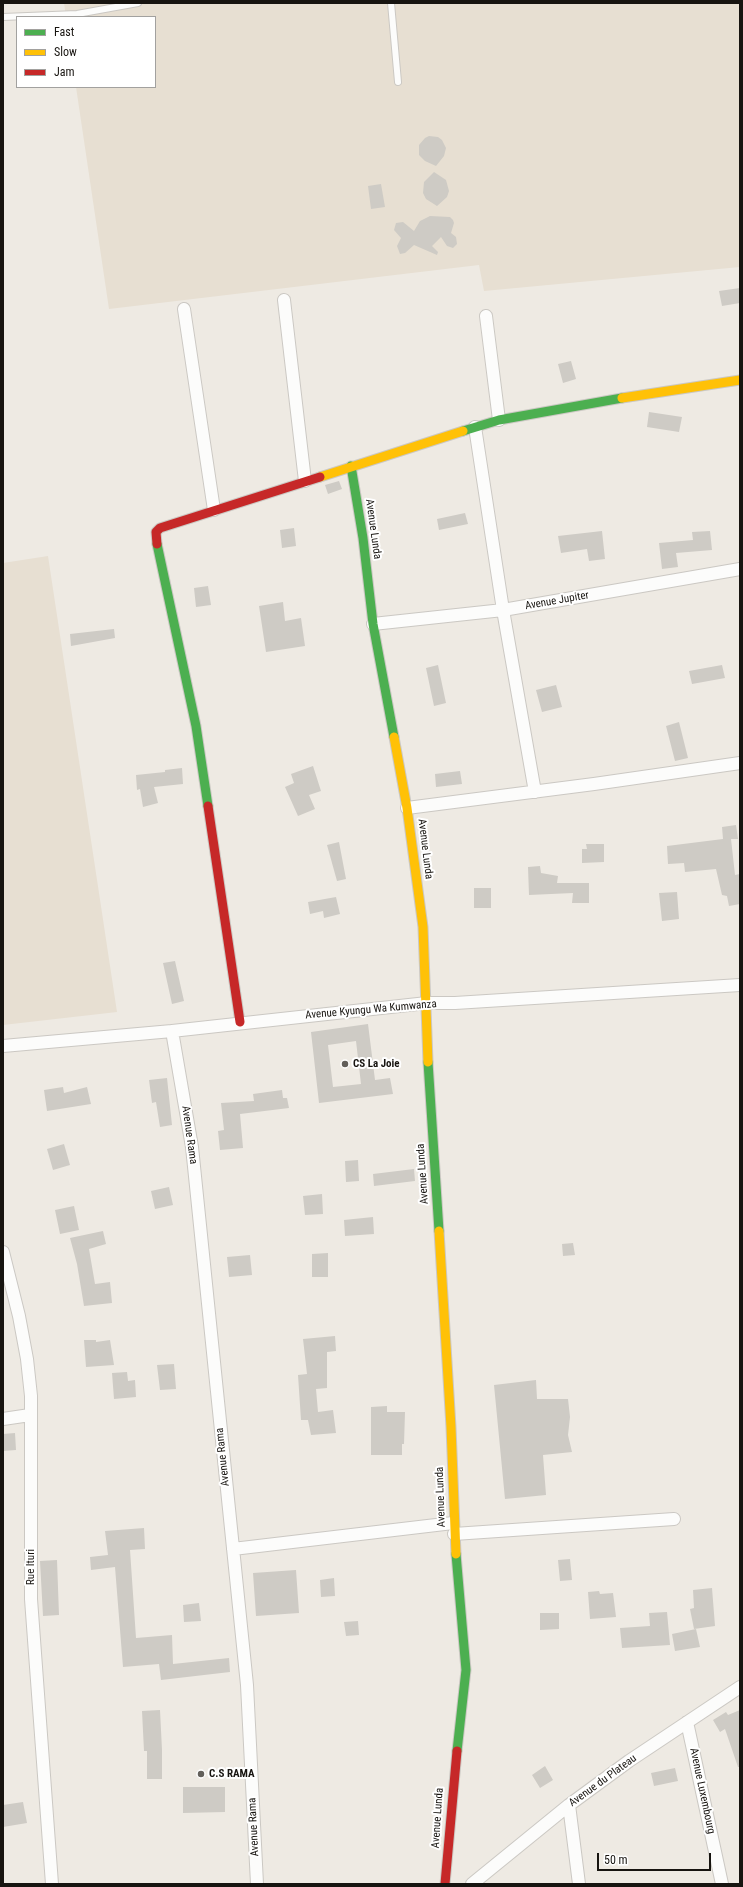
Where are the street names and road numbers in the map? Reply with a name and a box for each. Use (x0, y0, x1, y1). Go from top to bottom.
street label: Avenue Lunda (362, 498, 384, 560)
street label: Avenue Jupiter (524, 589, 590, 613)
street label: Avenue Lunda (415, 818, 435, 880)
street label: Avenue Kyungu Wa Kumwanza (305, 998, 437, 1022)
street label: Avenue Rama (178, 1105, 200, 1165)
street label: Avenue Lunda (414, 1143, 432, 1205)
street label: Avenue Rama (213, 1427, 233, 1487)
street label: Avenue Lunda (433, 1467, 449, 1527)
street label: Rue Ituri (24, 1549, 38, 1585)
street label: Avenue Luxembourg (686, 1747, 718, 1835)
street label: Avenue du Plateau (567, 1752, 639, 1810)
street label: Avenue Lunda (429, 1787, 447, 1849)
street label: Avenue Rama (246, 1797, 262, 1857)

